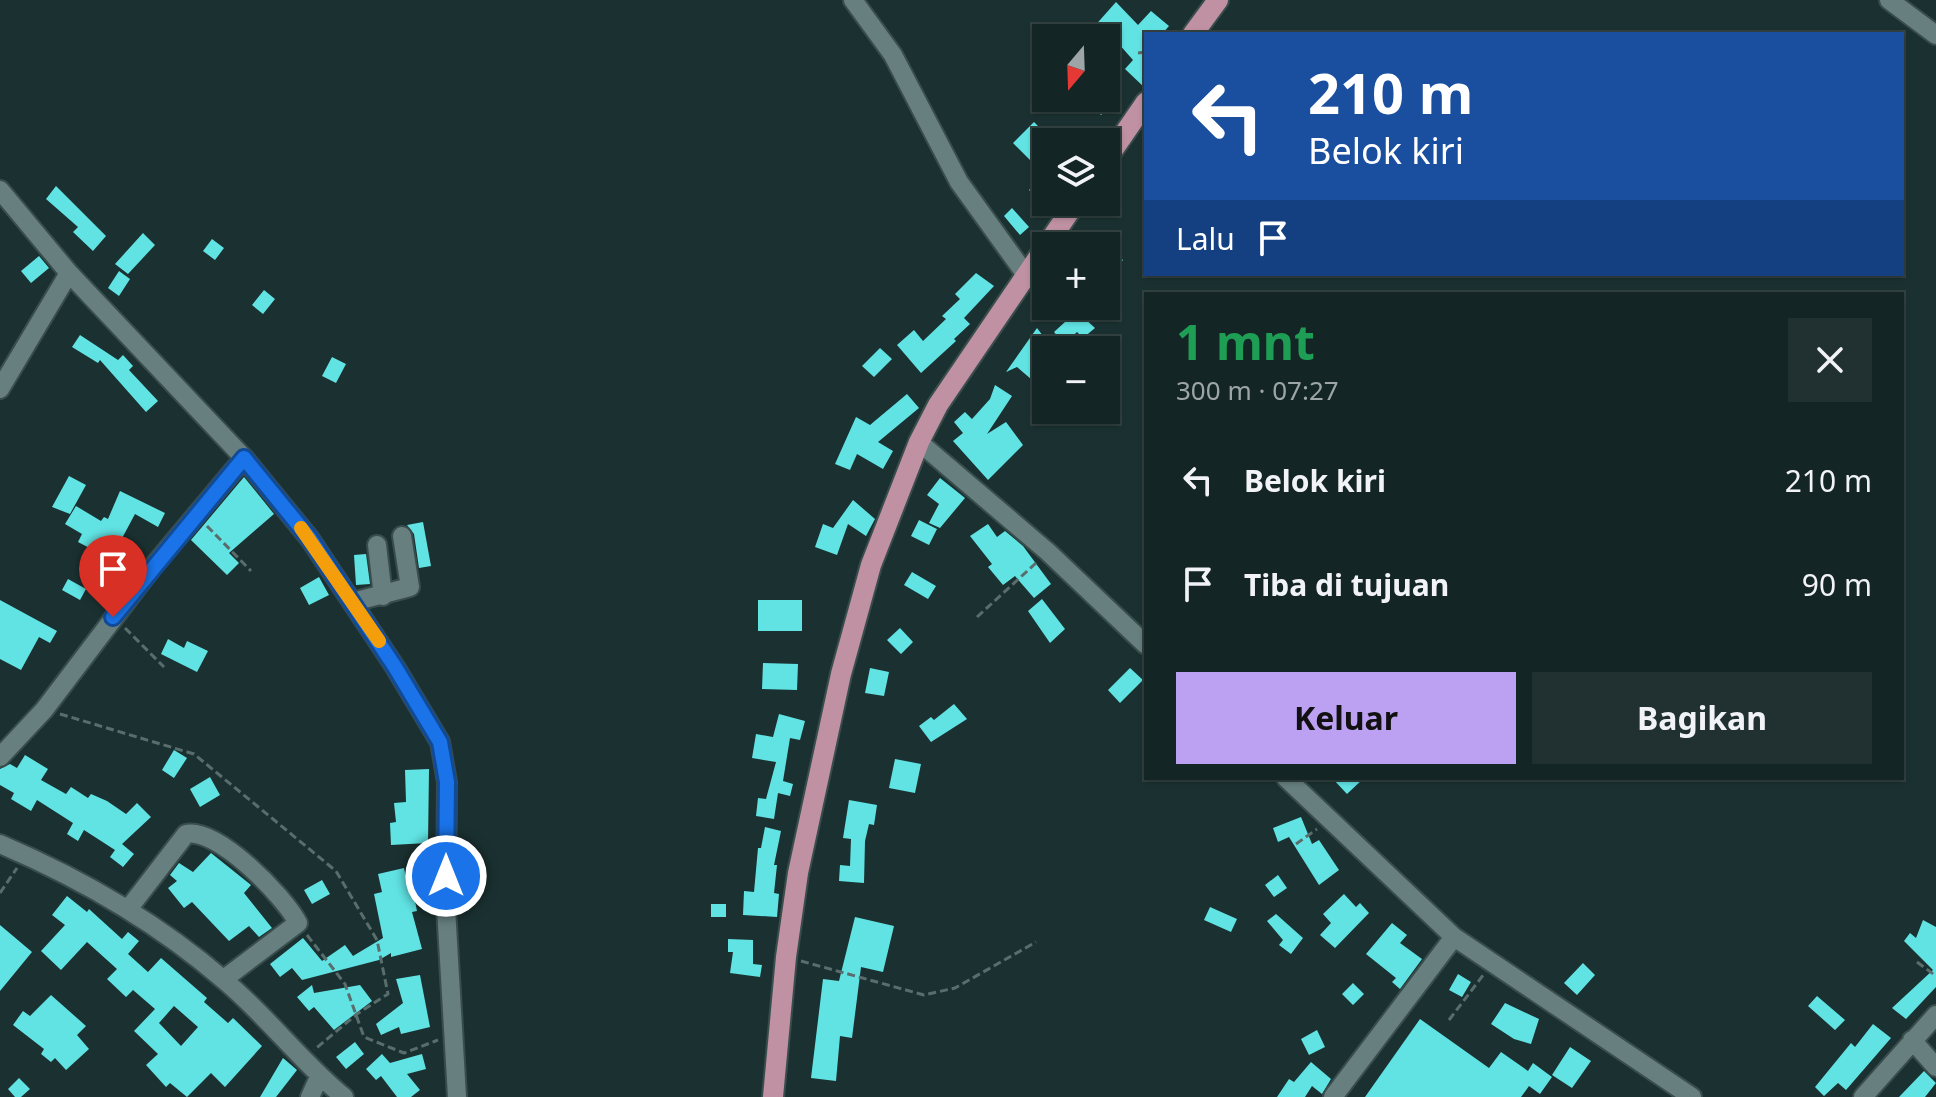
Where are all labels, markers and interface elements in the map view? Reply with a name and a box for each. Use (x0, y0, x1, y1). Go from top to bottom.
north arrow (1032, 24, 1120, 112)
map controls (1032, 24, 1120, 424)
text: 210 m (1308, 54, 1473, 130)
icon: left (1176, 64, 1280, 168)
text: Belok kiri (1308, 126, 1464, 175)
button: layers (1032, 128, 1120, 216)
icon: arrive (1251, 216, 1295, 260)
text: Lalu (1176, 218, 1235, 259)
button: + (1032, 232, 1120, 320)
text: 1 mnt (1176, 309, 1315, 374)
button: close (1788, 318, 1872, 402)
button: − (1032, 336, 1120, 424)
text: 300 m · 07:27 (1176, 372, 1339, 408)
icon: left (1176, 458, 1220, 502)
text: Belok kiri (1244, 460, 1386, 501)
text: 210 m (1785, 460, 1872, 501)
pin (79, 535, 147, 617)
icon: arrive (91, 547, 135, 591)
icon: arrive (1176, 562, 1220, 606)
text: Tiba di tujuan (1244, 564, 1449, 605)
text: 90 m (1802, 564, 1872, 605)
button: Keluar (1176, 672, 1516, 764)
button: Bagikan (1532, 672, 1872, 764)
position arrow (404, 834, 488, 918)

